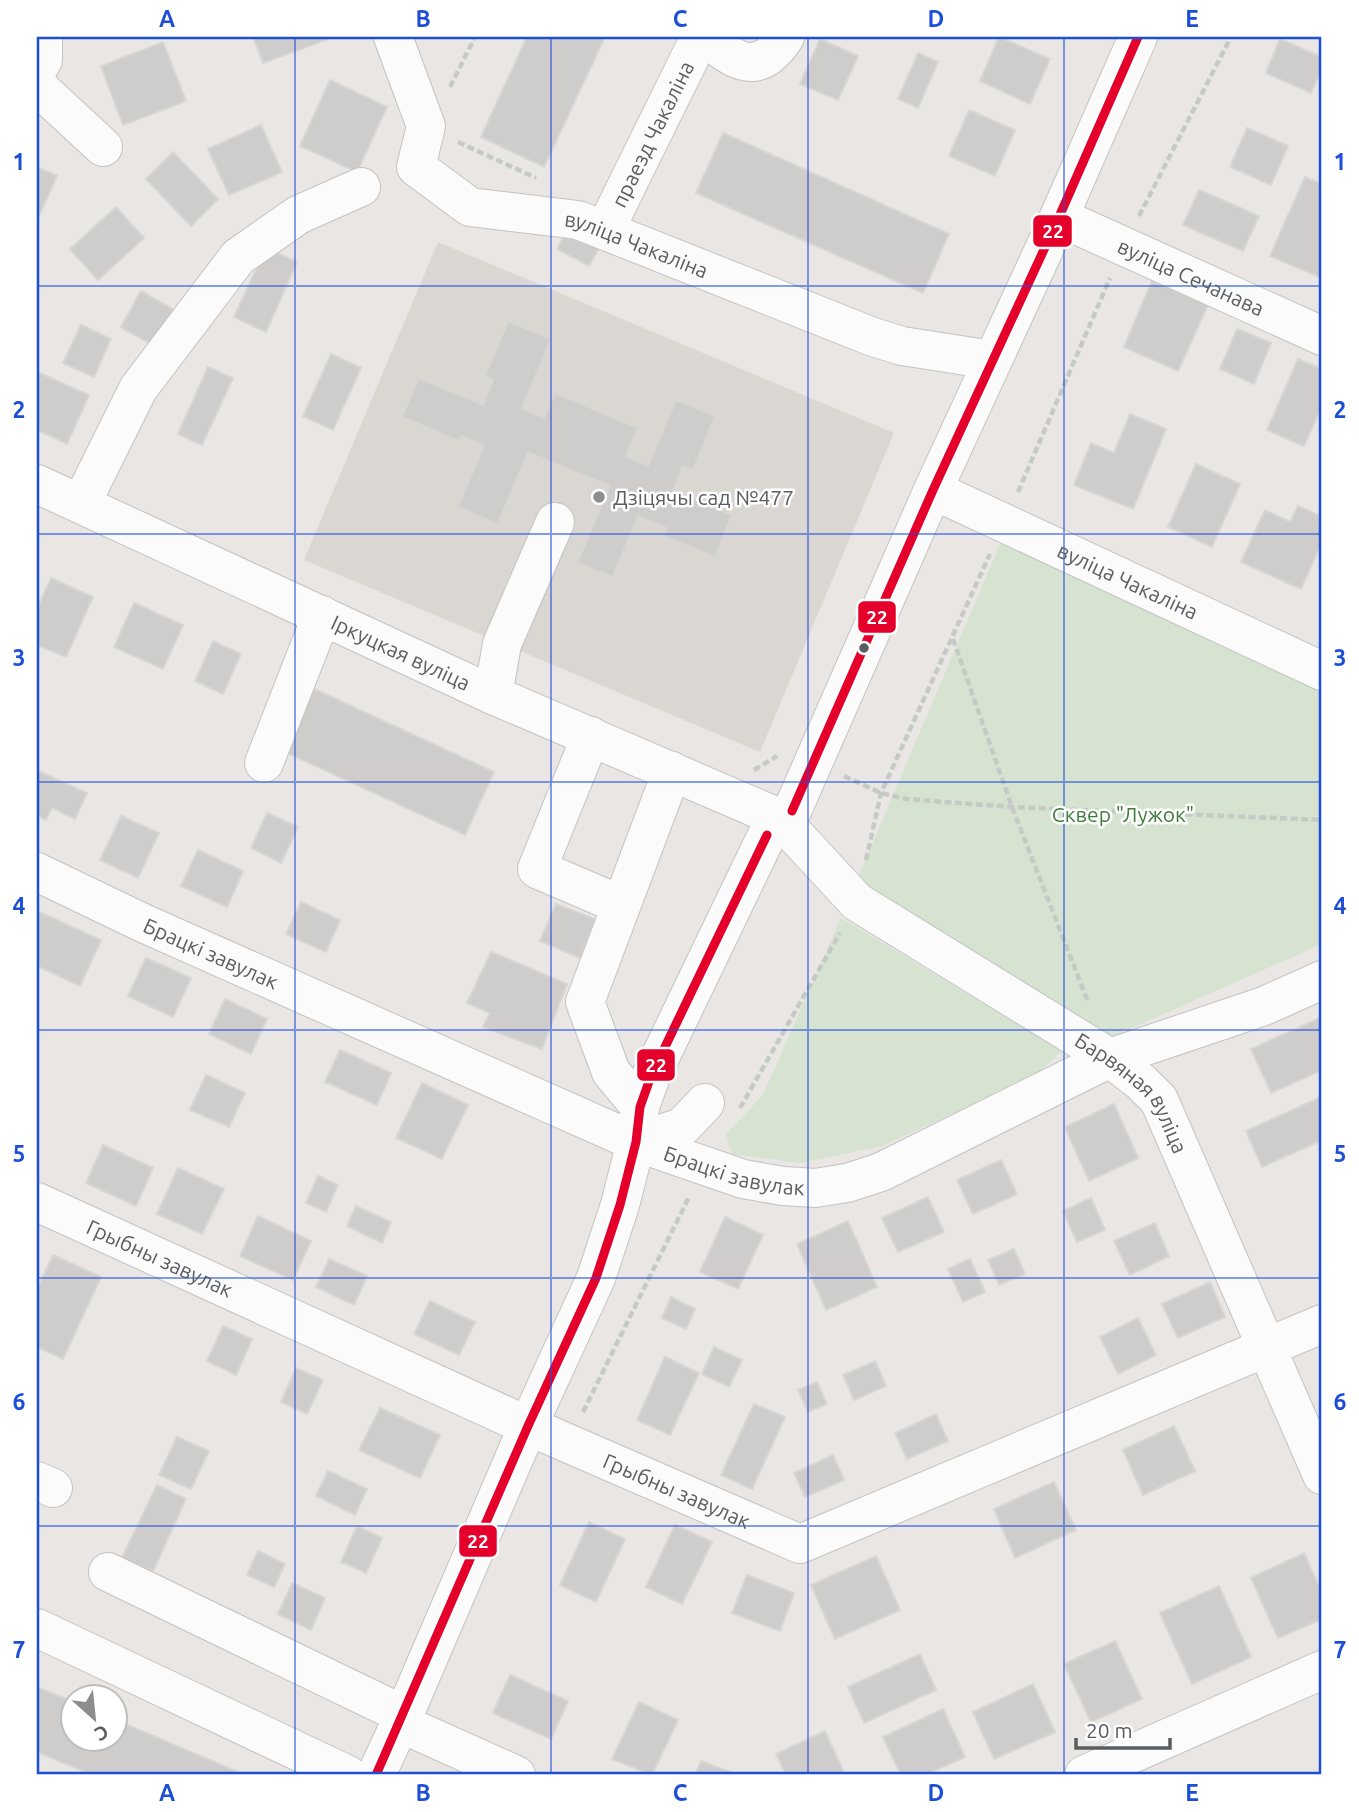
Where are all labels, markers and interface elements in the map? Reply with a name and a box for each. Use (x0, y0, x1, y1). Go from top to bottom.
text: A (159, 6, 175, 31)
text: B (415, 6, 431, 31)
text: C (673, 6, 688, 31)
text: D (928, 6, 944, 31)
text: E (1185, 6, 1199, 31)
street label: праезд Чакаліна (606, 57, 698, 211)
text: 1 (13, 149, 25, 174)
text: 1 (1334, 149, 1346, 174)
street label: вуліца Чакаліна (563, 206, 712, 282)
line badge: 22 (1032, 214, 1073, 248)
text: 22 (1042, 220, 1064, 242)
street label: вуліца Сечанава (1114, 233, 1268, 320)
text: 2 (13, 397, 25, 422)
text: 2 (1334, 397, 1346, 422)
place label: Дзіцячы сад №477 (613, 485, 794, 509)
marker: Дзіцячы сад №477 (591, 489, 607, 505)
street label: вуліца Чакаліна (1054, 538, 1202, 624)
line badge: 22 (857, 600, 897, 634)
text: 22 (866, 606, 888, 628)
street label: Іркуцкая вуліца (328, 610, 474, 695)
unlabelled marker (857, 641, 871, 655)
text: 3 (13, 645, 25, 670)
text: 3 (1334, 645, 1346, 670)
park label: Сквер "Лужок" (1052, 802, 1194, 826)
text: 4 (13, 893, 26, 918)
text: 4 (1334, 893, 1347, 918)
street label: Брацкі завулак (140, 913, 282, 994)
street label: Барвяная вуліца (1071, 1028, 1193, 1157)
line badge: 22 (636, 1048, 676, 1082)
text: 22 (645, 1054, 667, 1076)
text: 5 (13, 1141, 25, 1166)
street label: Брацкі завулак (661, 1141, 806, 1199)
text: 5 (1334, 1141, 1346, 1166)
street label: Грыбны завулак (83, 1214, 237, 1302)
text: 6 (13, 1389, 26, 1414)
text: 6 (1334, 1389, 1347, 1414)
street label: Грыбны завулак (600, 1448, 754, 1533)
line badge: 22 (458, 1524, 498, 1558)
text: 22 (467, 1530, 489, 1552)
text: 7 (13, 1637, 25, 1662)
text: 7 (1334, 1637, 1346, 1662)
north arrow (60, 1682, 130, 1752)
scale bar (1076, 1707, 1170, 1751)
text: 20 m (1086, 1718, 1133, 1742)
text: С (91, 1721, 112, 1746)
text: A (159, 1780, 175, 1805)
text: B (415, 1780, 431, 1805)
text: C (673, 1780, 688, 1805)
text: D (928, 1780, 944, 1805)
text: E (1185, 1780, 1199, 1805)

